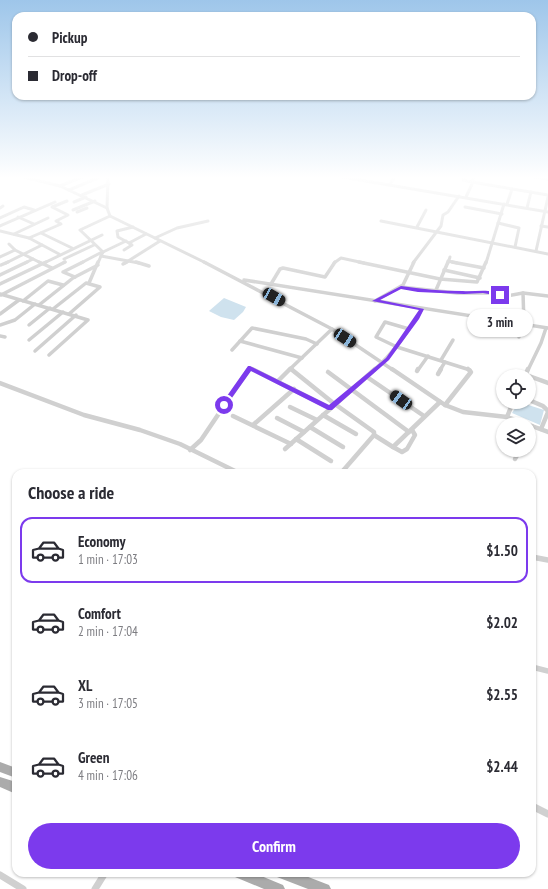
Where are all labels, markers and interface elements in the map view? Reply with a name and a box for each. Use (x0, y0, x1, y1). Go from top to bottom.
text: Pickup (52, 28, 87, 47)
text: Drop-off (52, 66, 97, 85)
car (261, 286, 287, 308)
route end (491, 286, 509, 304)
callout: 3 min (467, 309, 533, 337)
text: 3 min (487, 314, 513, 331)
car (332, 326, 358, 350)
map controls (496, 369, 536, 457)
button: locate (496, 369, 536, 409)
car (388, 388, 414, 412)
route start (215, 396, 233, 414)
button: layers (496, 417, 536, 457)
text: Choose a ride (28, 481, 114, 504)
icon: car (30, 532, 66, 568)
text: Economy (78, 532, 126, 551)
text: $1.50 (486, 541, 518, 560)
text: 1 min · 17:03 (78, 551, 138, 568)
icon: car (30, 604, 66, 640)
text: Comfort (78, 604, 121, 623)
text: $2.02 (486, 613, 518, 632)
text: 2 min · 17:04 (78, 623, 138, 640)
icon: car (30, 676, 66, 712)
text: XL (78, 676, 92, 695)
text: $2.55 (486, 685, 518, 704)
text: 3 min · 17:05 (78, 695, 138, 712)
icon: car (30, 748, 66, 784)
text: Green (78, 748, 110, 767)
text: $2.44 (486, 757, 518, 776)
text: 4 min · 17:06 (78, 767, 138, 784)
button: Confirm (28, 823, 520, 869)

